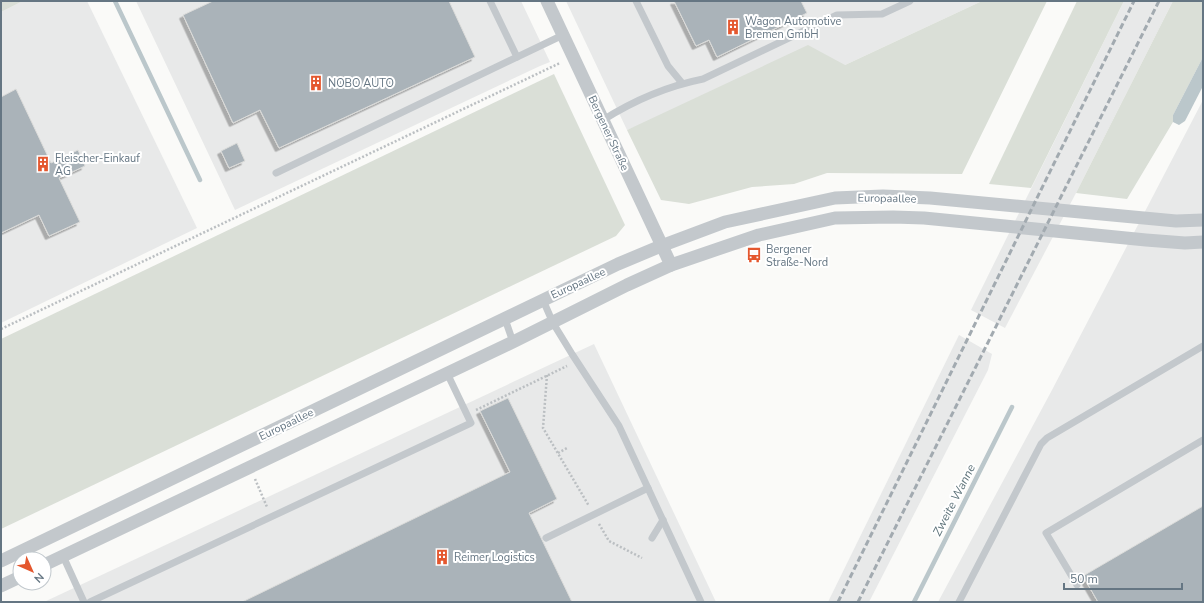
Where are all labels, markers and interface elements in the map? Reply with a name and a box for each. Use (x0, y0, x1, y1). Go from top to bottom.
place label: Wagon Automotive Bremen GmbH (745, 14, 842, 42)
building icon: Wagon Automotive Bremen GmbH (724, 18, 742, 36)
building icon: NOBO AUTO (307, 74, 325, 92)
place label: NOBO AUTO (328, 76, 394, 91)
street label: Bergener Straße (585, 93, 633, 173)
place label: Fleischer-Einkauf AG (55, 151, 140, 179)
building icon: Fleischer-Einkauf AG (34, 155, 52, 173)
street label: Europaallee (857, 190, 917, 207)
place label: Bergener Straße-Nord (766, 242, 828, 270)
bus stop icon: Bergener Straße-Nord (745, 246, 763, 264)
street label: Europaallee (548, 264, 608, 303)
street label: Europaallee (257, 405, 316, 444)
water label: Zweite Wanne (929, 461, 979, 539)
building icon: Reimer Logistics (433, 548, 451, 566)
place label: Reimer Logistics (454, 550, 535, 565)
north arrow (12, 551, 52, 591)
scale bar (1064, 565, 1182, 591)
text: N (31, 570, 47, 586)
text: 50 m (1070, 571, 1098, 587)

